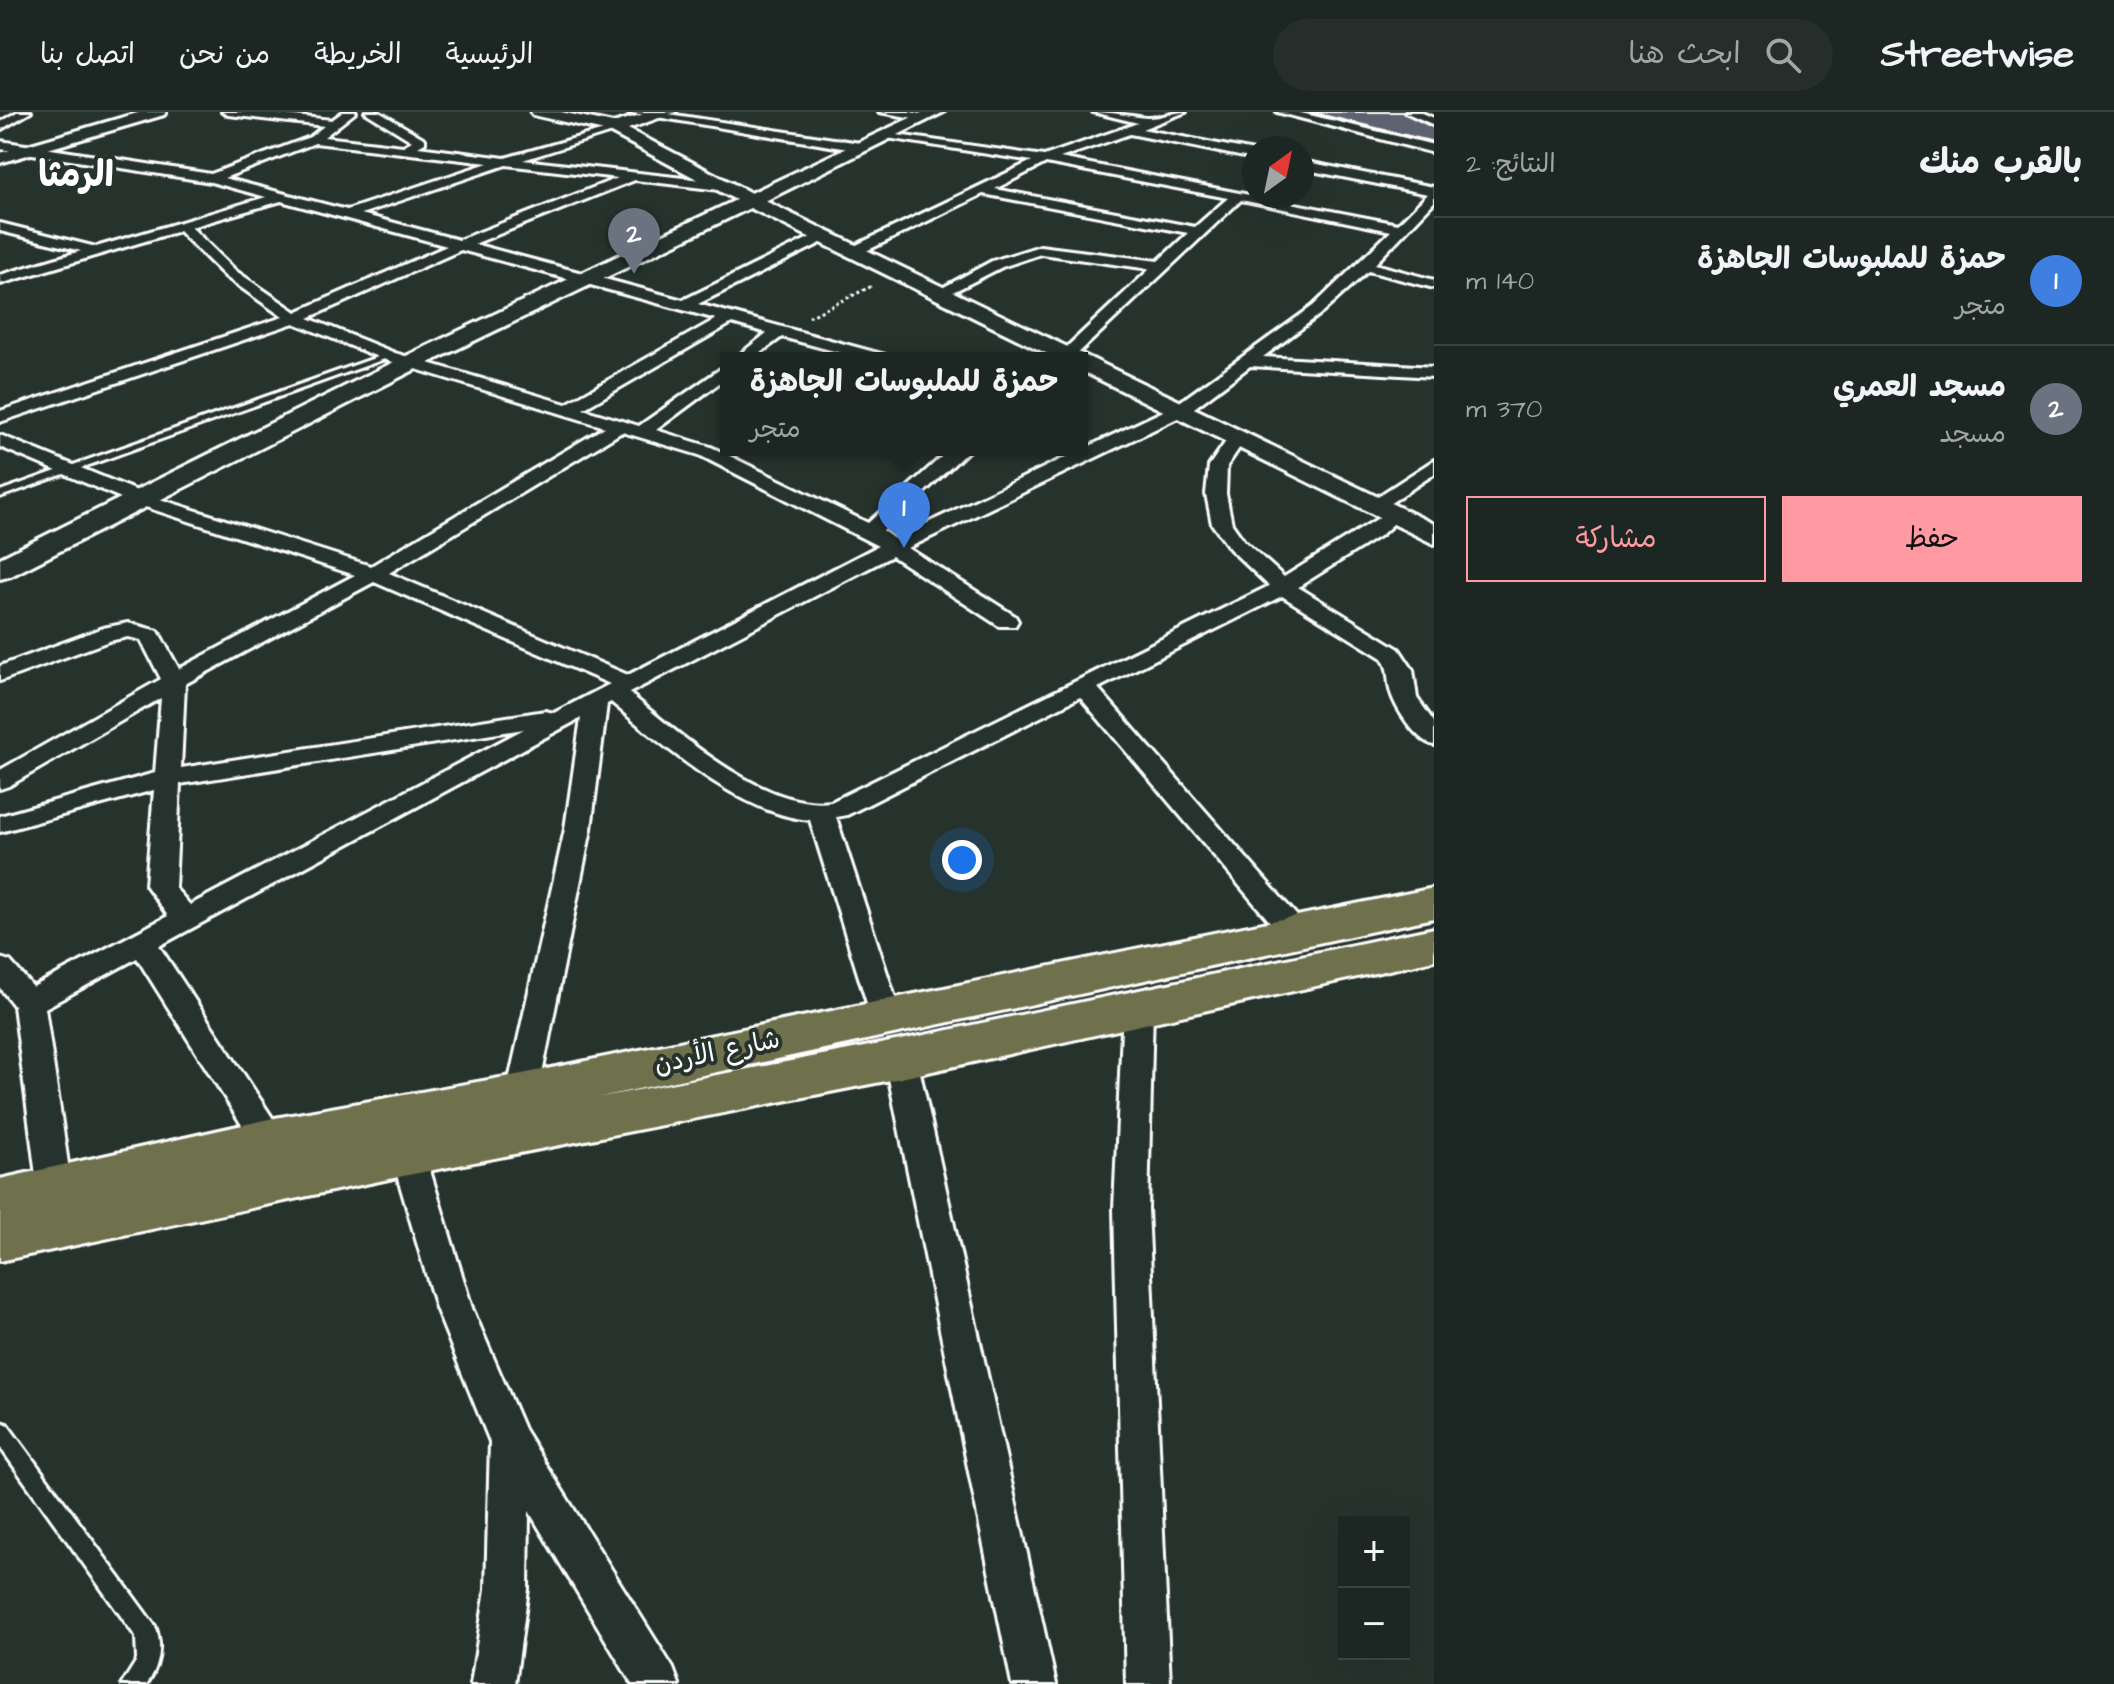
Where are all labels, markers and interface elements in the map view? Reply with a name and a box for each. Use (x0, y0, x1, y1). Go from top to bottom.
search box (1273, 19, 1833, 91)
text: Streetwise (1881, 29, 2074, 81)
text: ابحث هنا (1628, 33, 1741, 75)
icon: search (1761, 33, 1805, 77)
text: اتصل بنا (40, 35, 135, 74)
text: من نحن (179, 35, 270, 74)
text: الخريطة (314, 35, 402, 74)
text: الرئيسية (446, 35, 533, 74)
north arrow (1242, 136, 1314, 208)
text: بالقرب منك (1919, 139, 2082, 187)
text: النتائج: 2 (1466, 146, 1556, 182)
district label: الرمثا (38, 150, 114, 201)
pin: 2 (608, 208, 660, 274)
text: حمزة للملبوسات الجاهزة (1697, 238, 2006, 280)
text: 140 m (1466, 263, 1534, 299)
text: 1 (2054, 263, 2058, 299)
text: متجر (1955, 288, 2006, 324)
popup (720, 352, 1088, 456)
text: حمزة للملبوسات الجاهزة (750, 361, 1058, 403)
text: مسجد العمري (1833, 366, 2006, 408)
text: 370 m (1466, 391, 1542, 427)
text: 2 (2049, 391, 2063, 427)
text: متجر (750, 411, 801, 447)
text: مسجد (1939, 416, 2006, 452)
pin: 1 (878, 482, 930, 548)
button: مشاركة (1466, 496, 1766, 582)
button: حفظ (1782, 496, 2082, 582)
your location (942, 840, 982, 880)
street label: شارع الأردن (651, 1020, 783, 1083)
map controls (1338, 1516, 1410, 1660)
button: + (1338, 1516, 1410, 1588)
button: − (1338, 1588, 1410, 1660)

